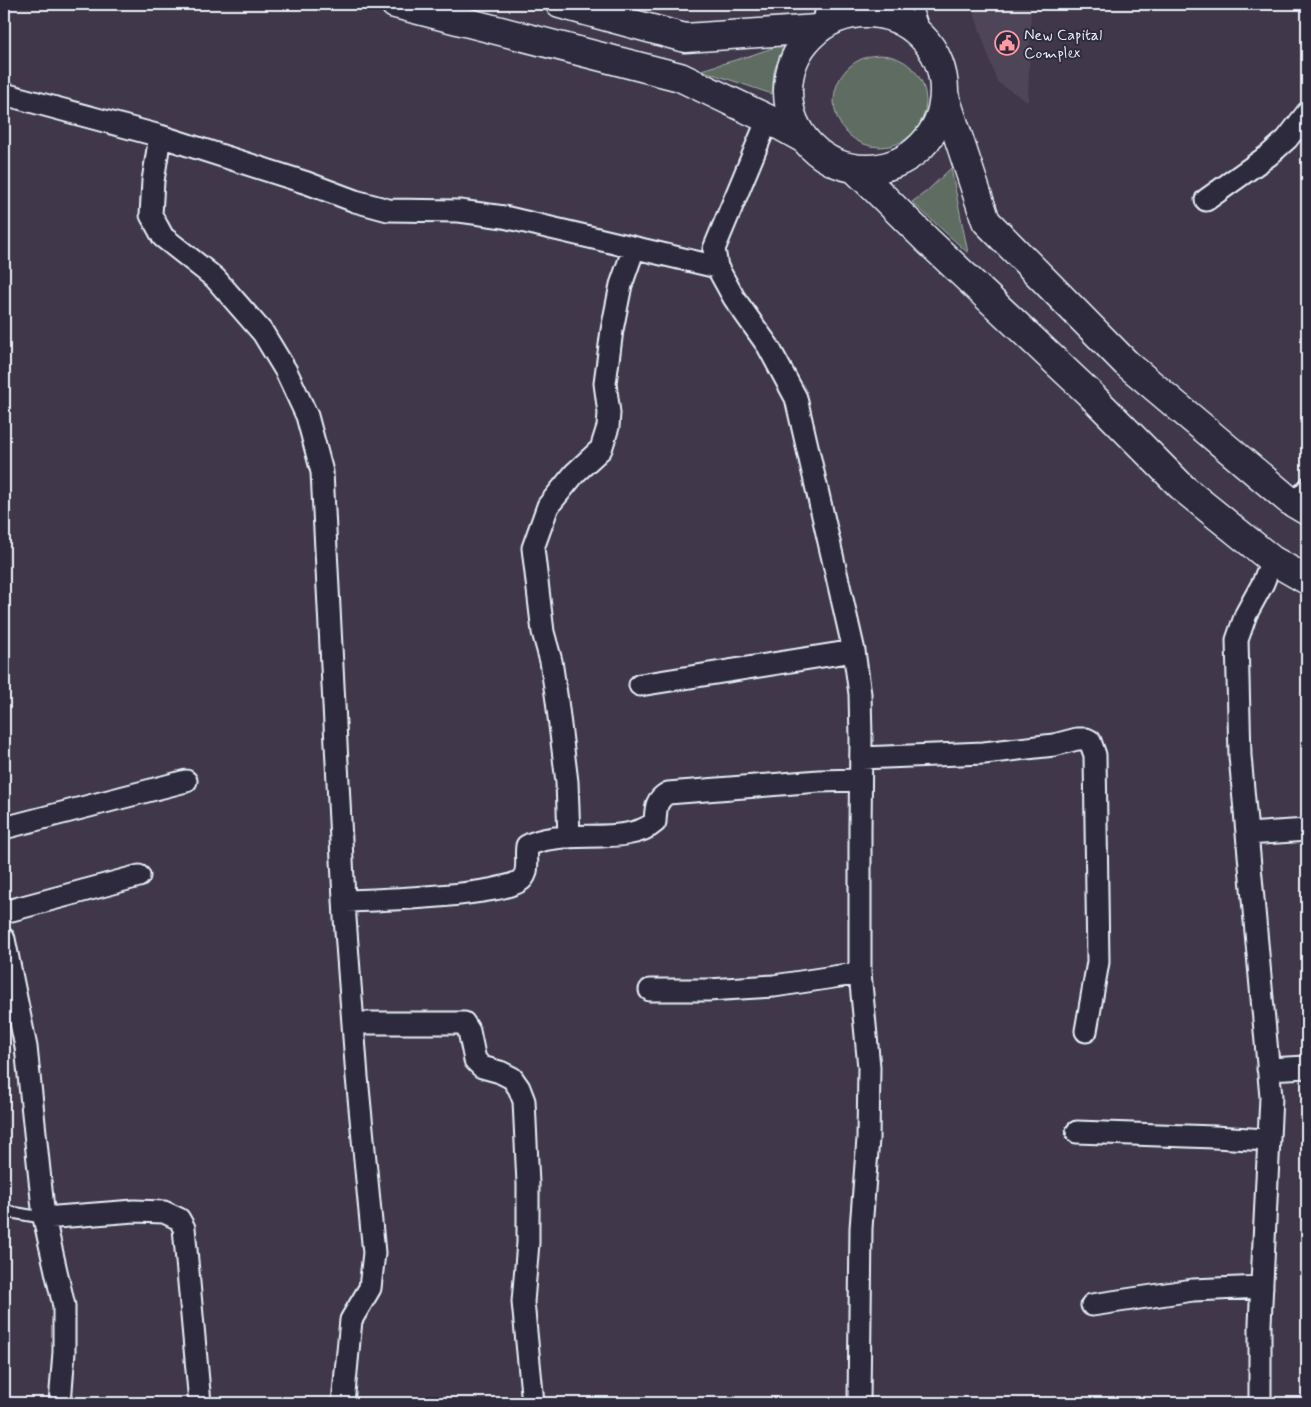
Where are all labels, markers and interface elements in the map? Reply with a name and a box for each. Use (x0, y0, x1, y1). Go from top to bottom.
place label: New Capital Complex (1024, 25, 1102, 64)
public building icon: New Capital Complex (994, 30, 1020, 56)

